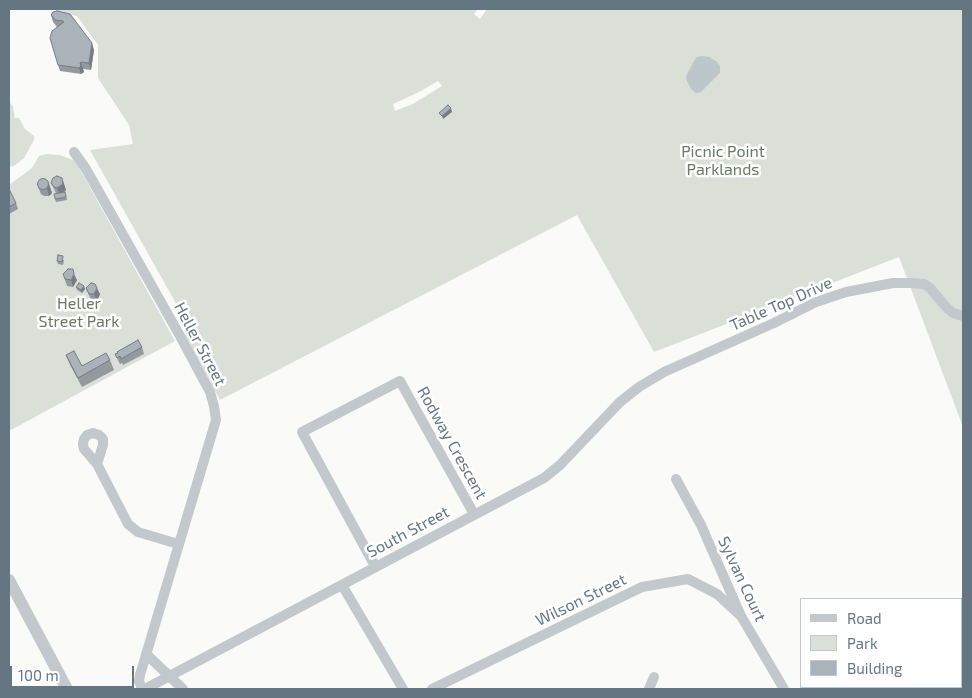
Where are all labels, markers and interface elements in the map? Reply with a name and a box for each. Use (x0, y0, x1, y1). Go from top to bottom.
park label: Picnic Point Parklands (681, 142, 765, 180)
street label: Table Top Drive (727, 273, 835, 335)
park label: Heller Street Park (39, 294, 119, 332)
street label: Heller Street (170, 299, 230, 389)
street label: Rodway Crescent (413, 383, 491, 503)
street label: South Street (363, 502, 453, 562)
street label: Sylvan Court (714, 533, 770, 625)
street label: Wilson Street (533, 570, 629, 630)
legend (800, 598, 962, 688)
text: Road (847, 609, 882, 627)
text: Park (847, 634, 878, 652)
scale bar (12, 656, 136, 688)
text: Building (847, 659, 902, 677)
text: 100 m (18, 666, 59, 684)

